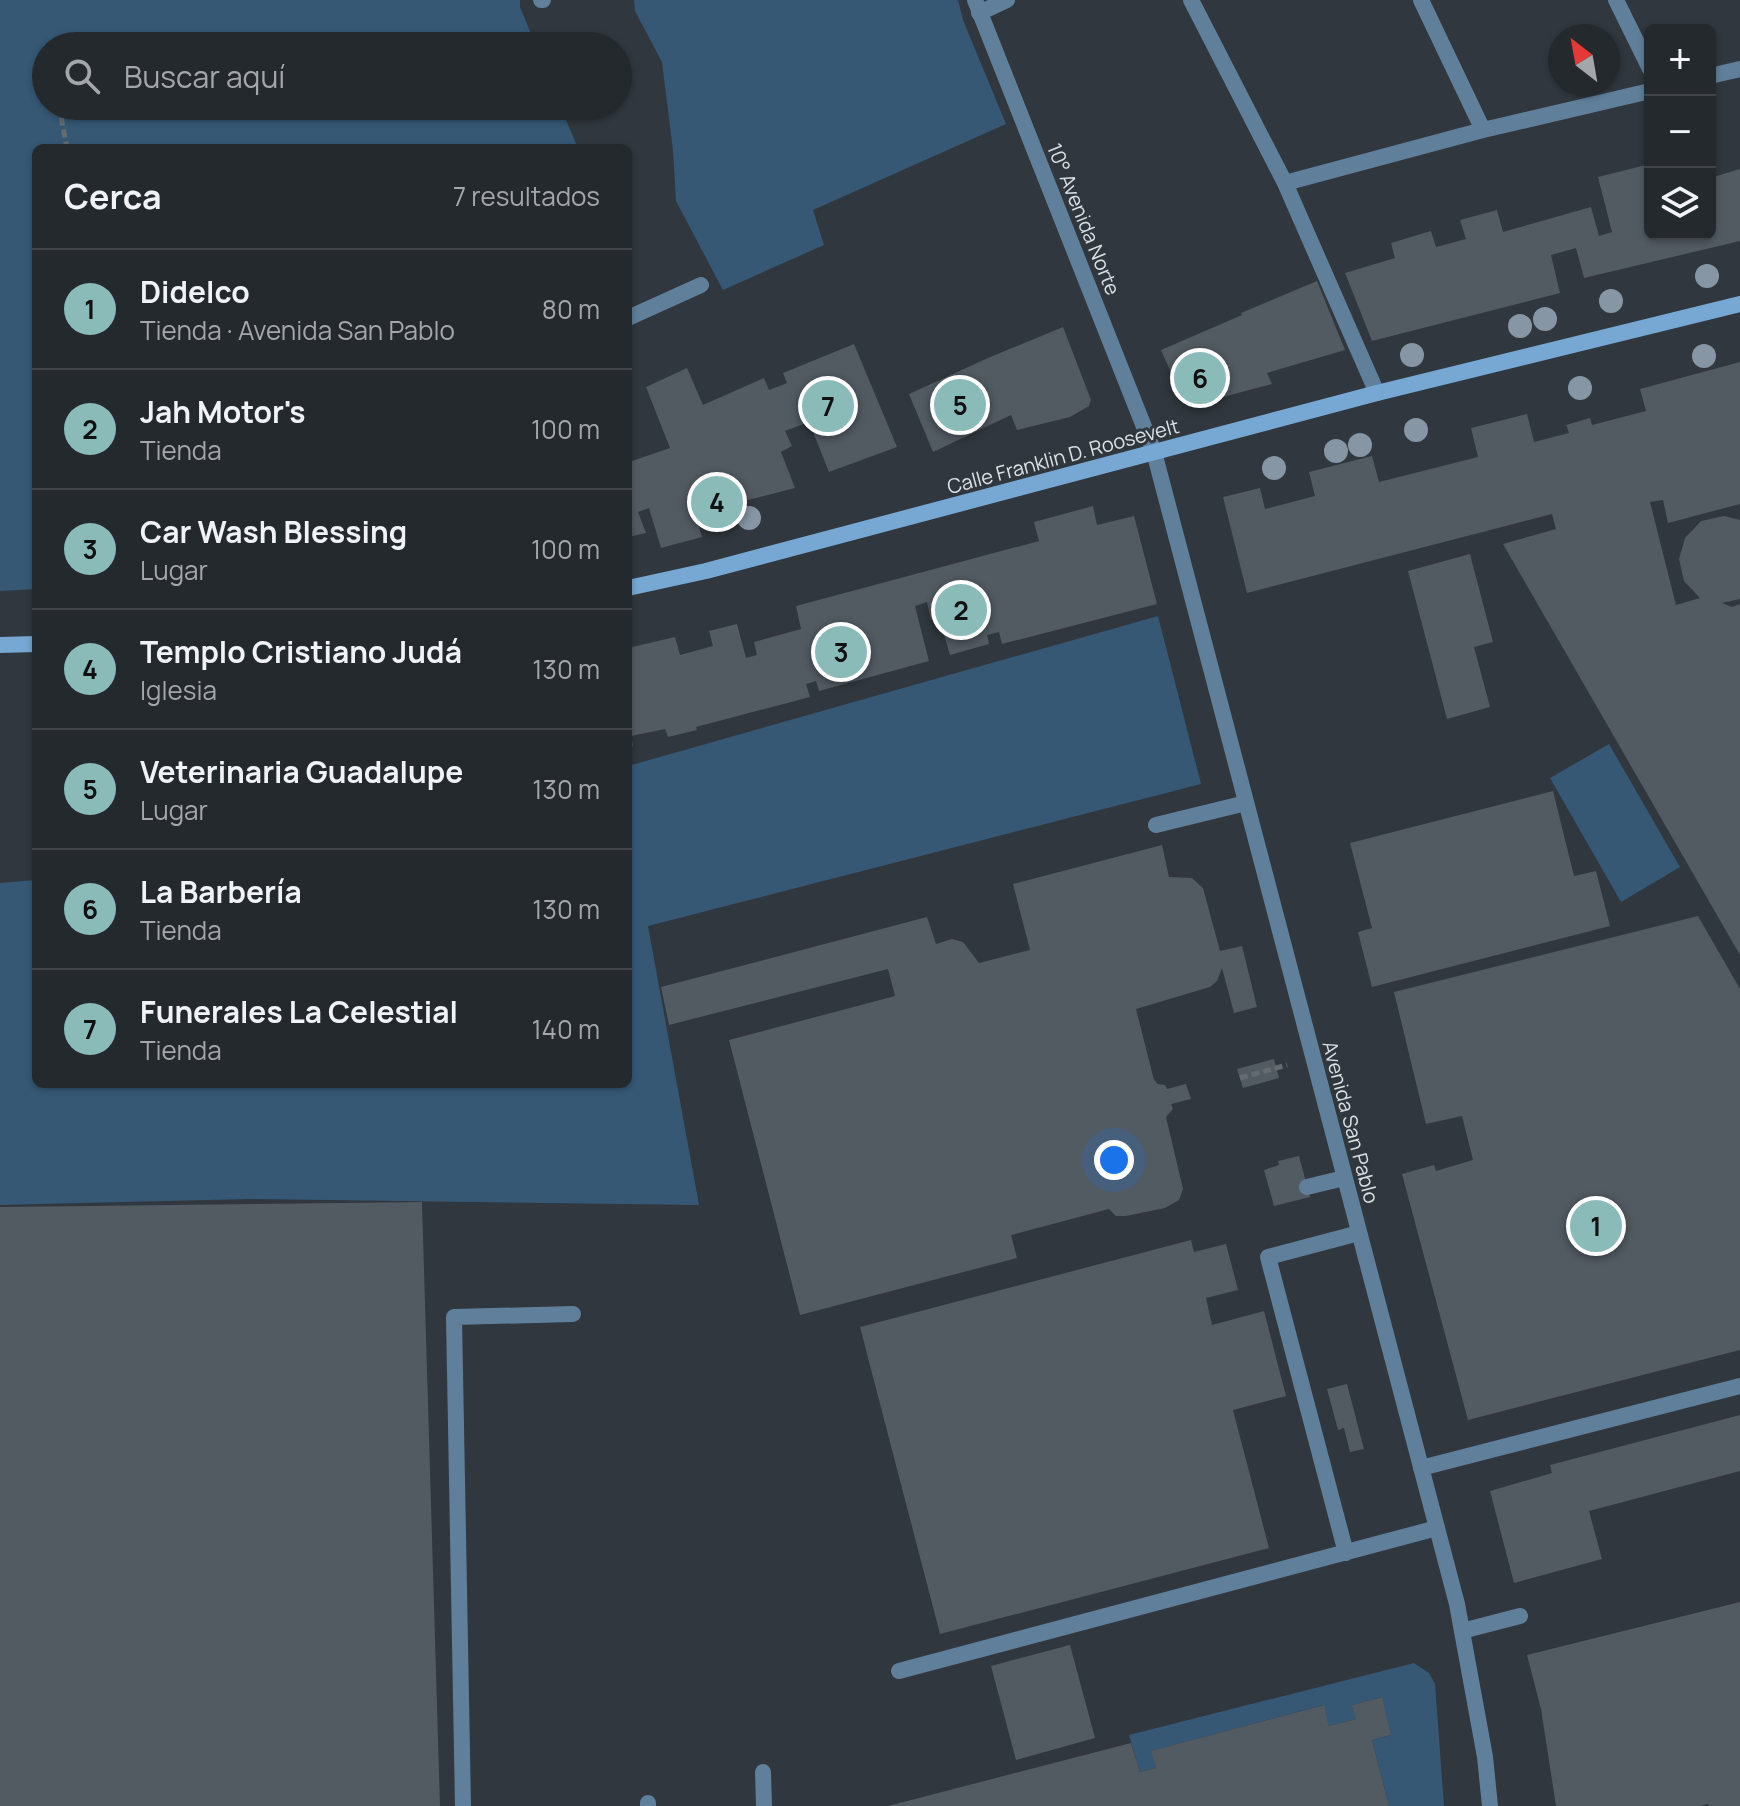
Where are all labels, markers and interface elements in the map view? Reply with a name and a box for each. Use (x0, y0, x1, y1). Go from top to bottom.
north arrow (1548, 24, 1620, 96)
map controls (1644, 24, 1716, 240)
button: + (1644, 24, 1716, 96)
search box (32, 32, 632, 120)
icon: search (60, 54, 104, 98)
text: Buscar aquí (124, 56, 285, 97)
button: − (1644, 96, 1716, 168)
street label: 10° Avenida Norte (1041, 139, 1127, 299)
button: layers (1644, 168, 1716, 240)
text: Cerca (64, 173, 162, 219)
text: 7 resultados (453, 178, 600, 214)
text: Didelco (140, 271, 250, 312)
text: 1 (84, 291, 96, 327)
text: 80 m (542, 291, 600, 327)
text: Tienda · Avenida San Pablo (140, 312, 455, 348)
pin: 6 (1174, 348, 1226, 408)
pin: 5 (934, 375, 986, 435)
pin: 7 (802, 376, 854, 436)
text: Jah Motor's (140, 391, 306, 432)
text: 2 (82, 411, 98, 447)
text: 100 m (531, 411, 600, 447)
street label: Calle Franklin D. Roosevelt (944, 412, 1182, 500)
text: Tienda (140, 432, 222, 468)
pin: 4 (691, 472, 743, 532)
text: Car Wash Blessing (140, 511, 407, 552)
text: 3 (82, 531, 98, 567)
text: 100 m (531, 531, 600, 567)
text: Lugar (140, 552, 208, 588)
pin: 2 (935, 580, 987, 640)
pin: 3 (815, 622, 867, 682)
text: Templo Cristiano Judá (140, 631, 462, 672)
text: 4 (82, 651, 98, 687)
text: 130 m (532, 651, 600, 687)
text: Iglesia (140, 672, 217, 708)
text: Veterinaria Guadalupe (140, 751, 463, 792)
text: 5 (82, 771, 98, 807)
text: 130 m (532, 771, 600, 807)
text: Lugar (140, 792, 208, 828)
text: La Barbería (140, 871, 302, 912)
text: 6 (82, 891, 98, 927)
text: 130 m (532, 891, 600, 927)
text: Tienda (140, 912, 222, 948)
text: Funerales La Celestial (140, 991, 458, 1032)
text: 7 (83, 1011, 97, 1047)
text: 140 m (531, 1011, 600, 1047)
text: Tienda (140, 1032, 222, 1068)
street label: Avenida San Pablo (1316, 1038, 1386, 1206)
your location (1094, 1140, 1134, 1180)
pin: 1 (1570, 1196, 1622, 1256)

